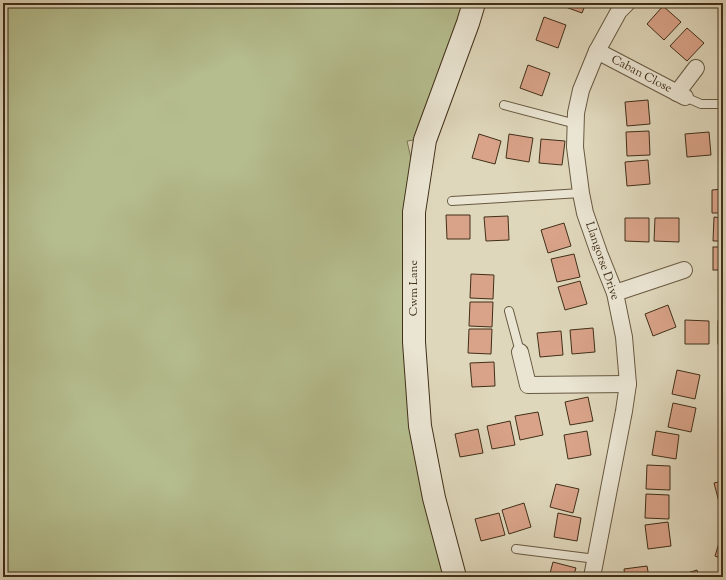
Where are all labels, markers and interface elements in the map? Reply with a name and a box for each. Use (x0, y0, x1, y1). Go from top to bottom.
street label: Caban Close (608, 51, 675, 98)
street label: Llangorse Drive (580, 219, 624, 303)
street label: Cwm Lane (405, 259, 423, 316)

